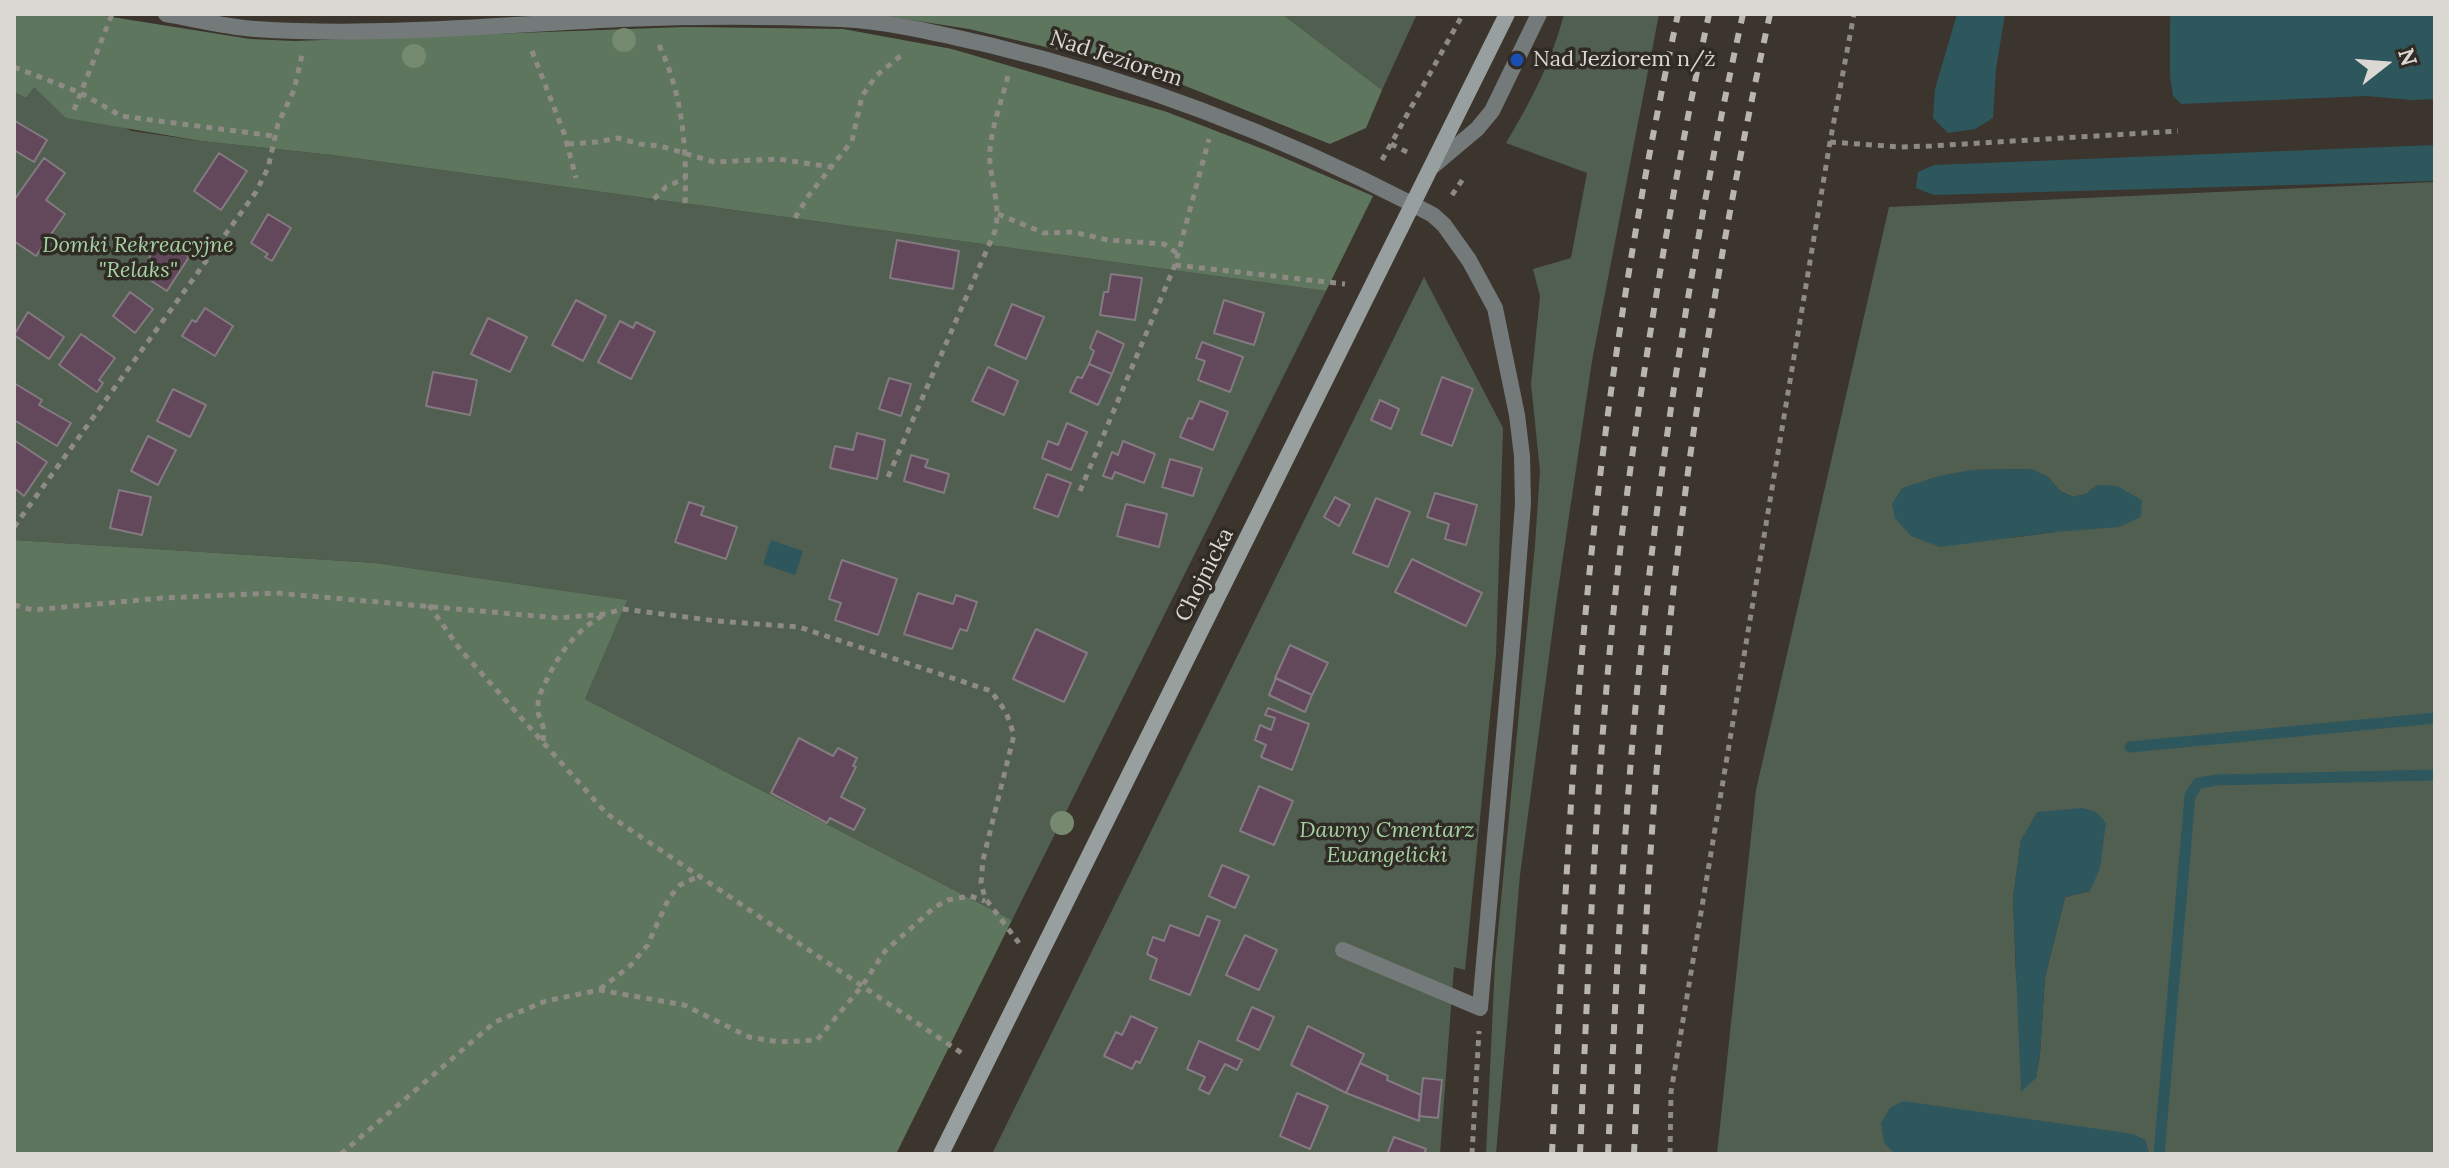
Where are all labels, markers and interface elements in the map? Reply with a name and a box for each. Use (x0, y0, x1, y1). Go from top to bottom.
north arrow (2345, 24, 2425, 104)
street label: Nad Jeziorem (1046, 25, 1186, 93)
text: N (2392, 45, 2424, 69)
place label: Nad Jeziorem n/ż (1533, 47, 1715, 73)
marker: Nad Jeziorem n/ż (1508, 51, 1526, 69)
park label: Domki Rekreacyjne "Relaks" (42, 233, 234, 284)
street label: Chojnicka (1170, 524, 1240, 626)
park label: Dawny Cmentarz Ewangelicki (1299, 818, 1475, 870)

